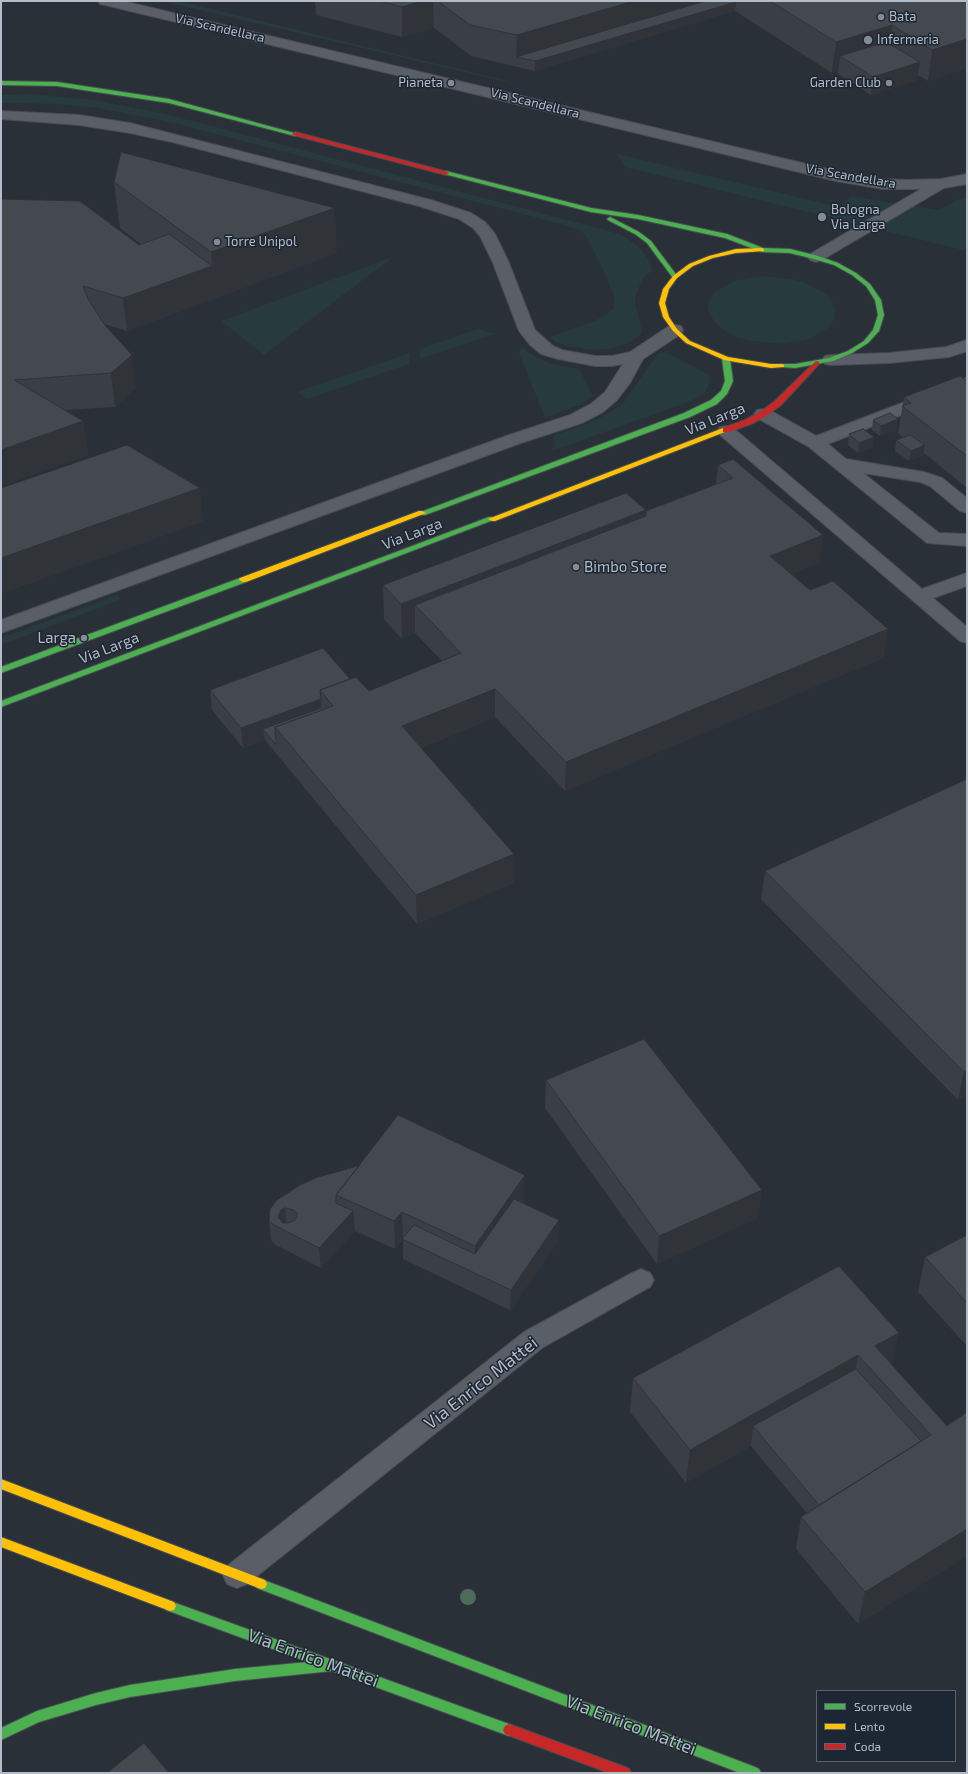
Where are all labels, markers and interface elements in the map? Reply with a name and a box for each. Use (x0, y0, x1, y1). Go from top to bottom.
place label: Bata (889, 9, 916, 25)
street label: Via Scandellara (174, 10, 266, 46)
marker: Bata (876, 12, 886, 22)
place label: Infermeria (877, 32, 939, 48)
marker: Infermeria (862, 34, 874, 46)
place label: Pianeta (398, 75, 443, 91)
place label: Garden Club (810, 75, 881, 91)
marker: Pianeta (446, 78, 456, 88)
marker: Garden Club (884, 78, 894, 88)
street label: Via Scandellara (489, 84, 581, 122)
street label: Via Scandellara (805, 160, 897, 192)
place label: Bologna Via Larga (831, 202, 885, 233)
marker: Bologna Via Larga (816, 211, 828, 223)
place label: Torre Unipol (225, 234, 297, 250)
marker: Torre Unipol (212, 237, 222, 247)
street label: Via Larga (682, 399, 748, 439)
street label: Via Larga (379, 514, 445, 554)
place label: Bimbo Store (584, 558, 667, 576)
marker: Bimbo Store (571, 562, 581, 572)
street label: Via Larga (76, 628, 142, 668)
place label: Larga (38, 629, 76, 647)
marker: Larga (79, 633, 89, 643)
street label: Via Enrico Mattei (420, 1332, 542, 1434)
street label: Via Enrico Mattei (244, 1624, 382, 1692)
street label: Via Enrico Mattei (563, 1690, 699, 1760)
legend (816, 1690, 956, 1762)
text: Scorrevole (854, 1699, 912, 1713)
text: Lento (854, 1719, 885, 1733)
text: Coda (854, 1739, 881, 1753)

